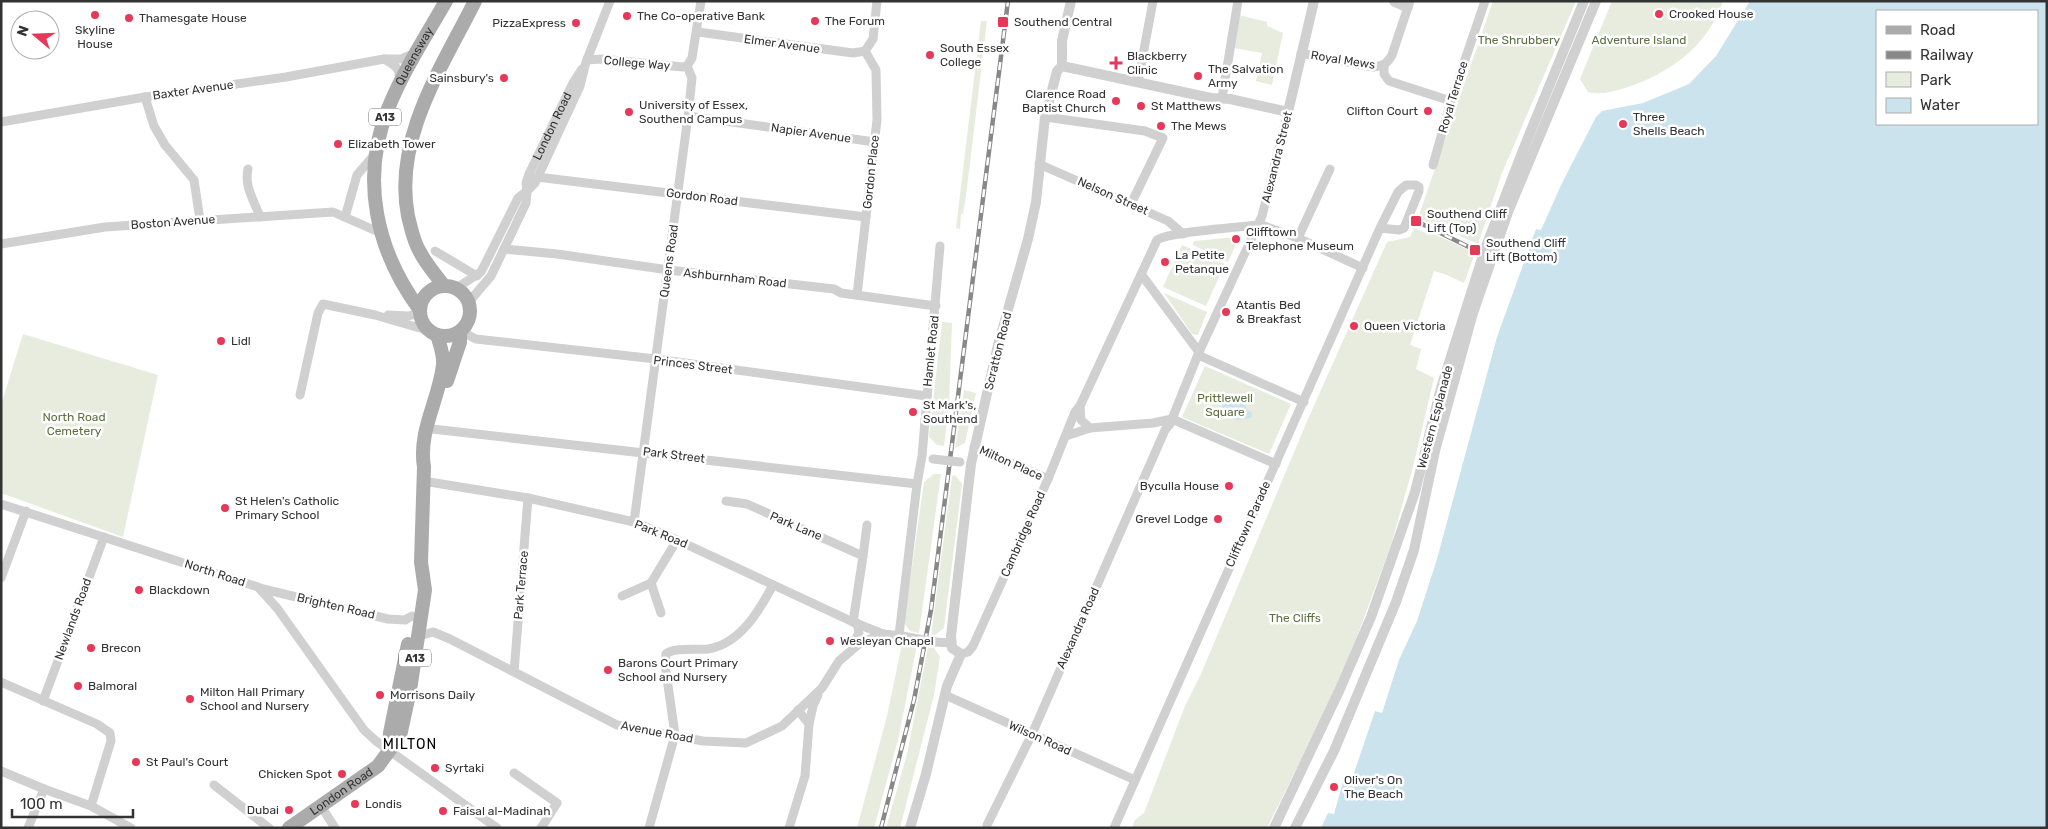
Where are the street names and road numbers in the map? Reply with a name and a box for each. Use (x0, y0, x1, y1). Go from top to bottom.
street label: Queensway (393, 24, 436, 88)
street label: Elmer Avenue (743, 32, 821, 56)
street label: Royal Mews (1310, 48, 1376, 72)
street label: College Way (603, 53, 671, 73)
street label: Royal Terrace (1435, 59, 1471, 135)
street label: Baxter Avenue (152, 77, 235, 103)
street label: London Road (530, 90, 574, 162)
road number: A13 (369, 108, 401, 125)
street label: Alexandra Street (1259, 110, 1295, 204)
street label: Napier Avenue (770, 120, 852, 146)
street label: Gordon Place (860, 134, 882, 210)
street label: Nelson Street (1075, 174, 1151, 218)
street label: Gordon Road (665, 186, 739, 208)
street label: Boston Avenue (130, 212, 216, 232)
street label: Queens Road (657, 224, 681, 298)
street label: Ashburnham Road (683, 266, 787, 290)
street label: Scratton Road (982, 310, 1014, 392)
street label: Hamlet Road (920, 315, 942, 387)
street label: Princes Street (653, 353, 734, 377)
street label: Western Esplanade (1414, 364, 1456, 470)
street label: Milton Place (977, 443, 1045, 483)
street label: Park Street (642, 444, 706, 466)
street label: Clifftown Parade (1223, 479, 1273, 569)
street label: Cambridge Road (998, 489, 1048, 579)
street label: Park Lane (768, 509, 824, 543)
street label: Park Road (632, 517, 690, 551)
street label: Park Terrace (511, 550, 531, 620)
street label: North Road (183, 557, 247, 589)
street label: Newlands Road (52, 576, 94, 662)
street label: Alexandra Road (1054, 585, 1102, 671)
street label: Brighten Road (295, 590, 377, 622)
road number: A13 (399, 650, 431, 666)
street label: Avenue Road (620, 718, 694, 746)
street label: Wilson Road (1007, 718, 1073, 758)
street label: London Road (307, 765, 376, 818)

